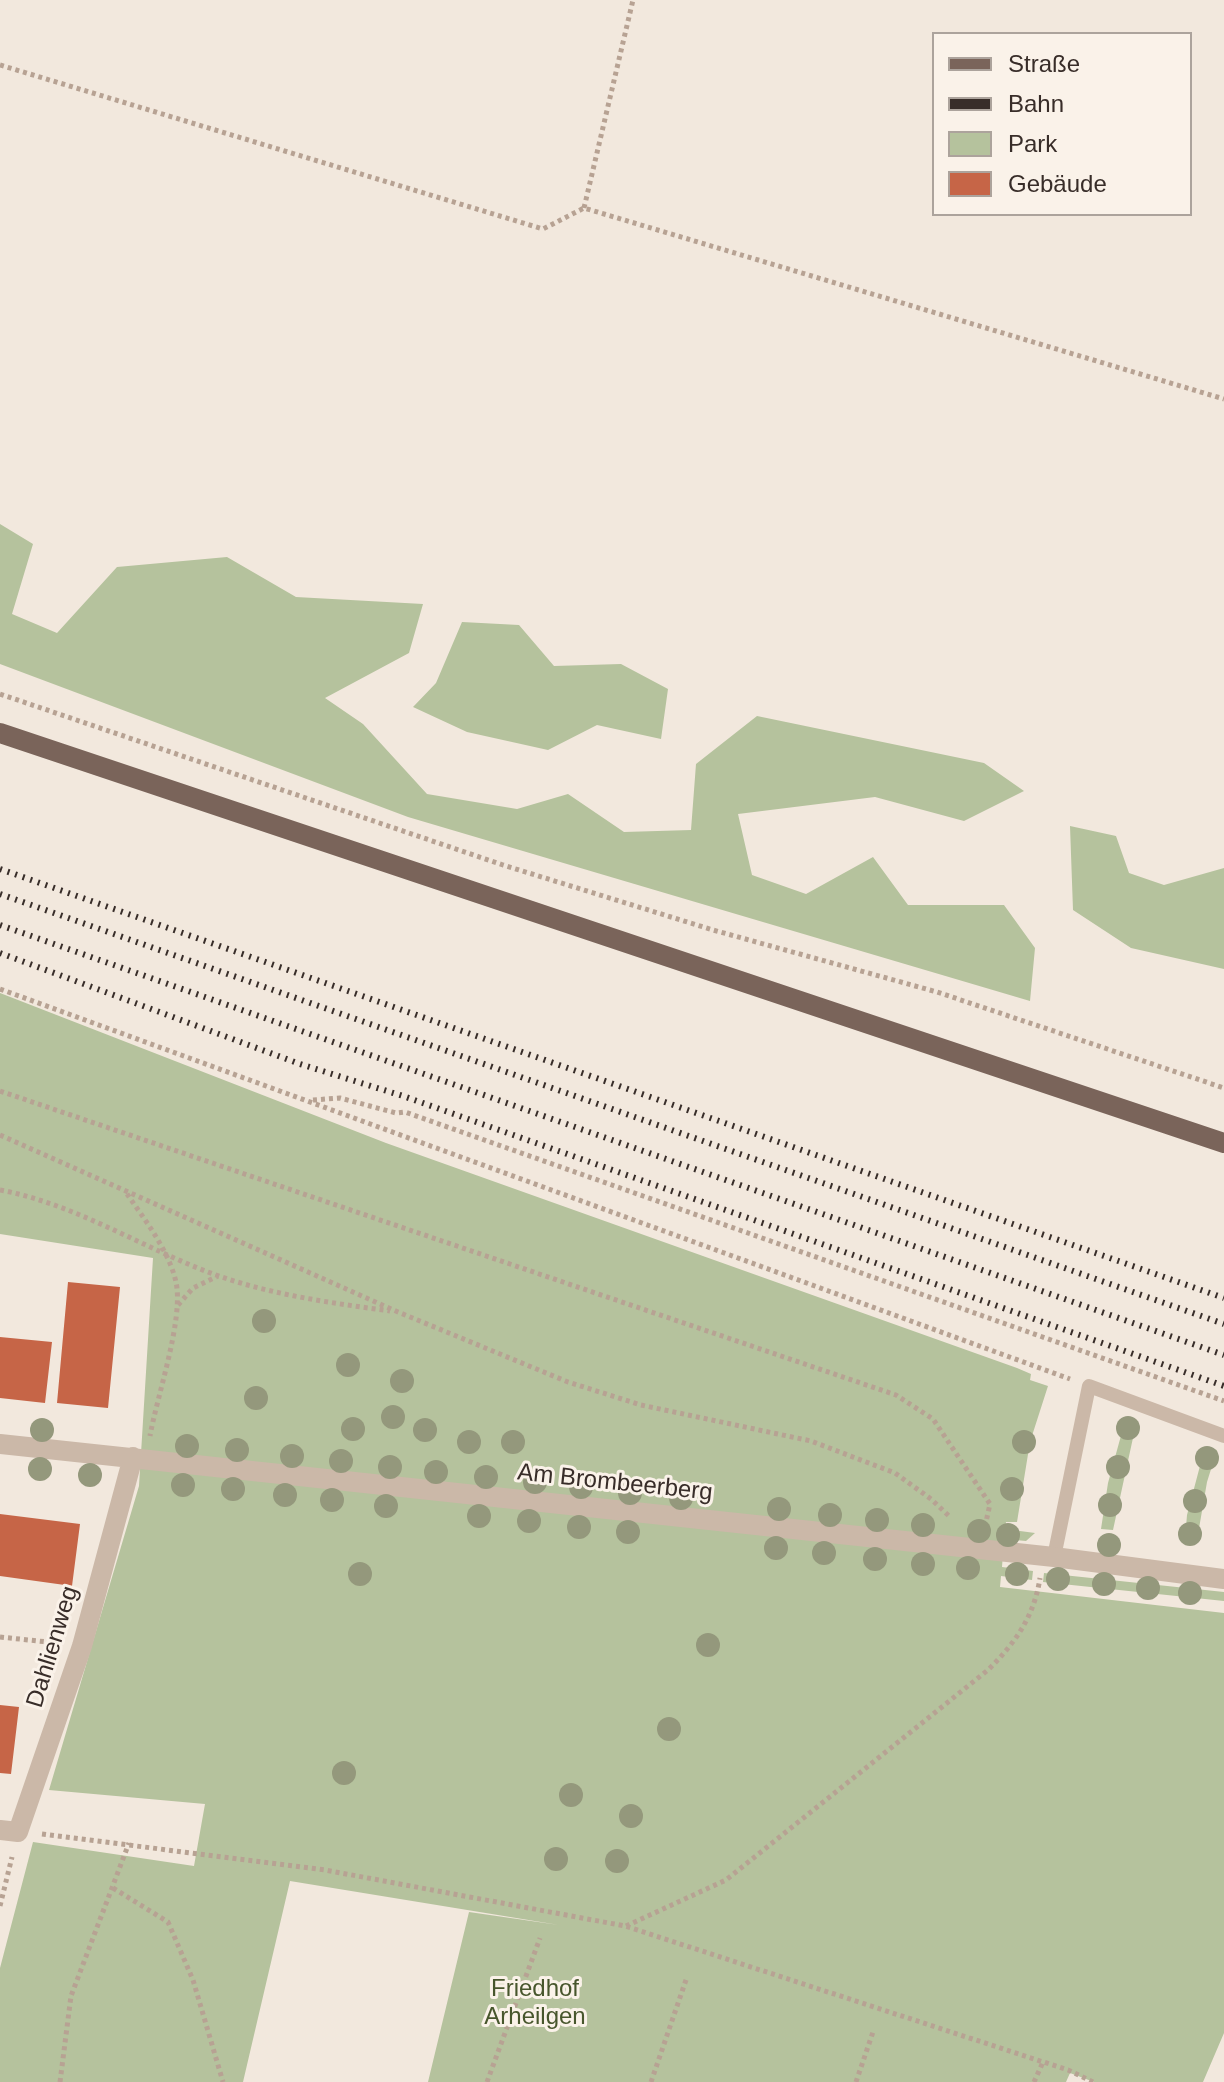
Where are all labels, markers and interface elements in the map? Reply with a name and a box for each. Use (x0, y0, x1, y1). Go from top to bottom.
legend (932, 32, 1192, 216)
text: Straße (1008, 50, 1080, 77)
text: Bahn (1008, 90, 1064, 117)
text: Park (1008, 130, 1057, 157)
text: Gebäude (1008, 170, 1107, 197)
street label: Am Brombeerberg (516, 1458, 714, 1508)
street label: Dahlienweg (21, 1583, 85, 1711)
park label: Friedhof Arheilgen (484, 1975, 586, 2031)

